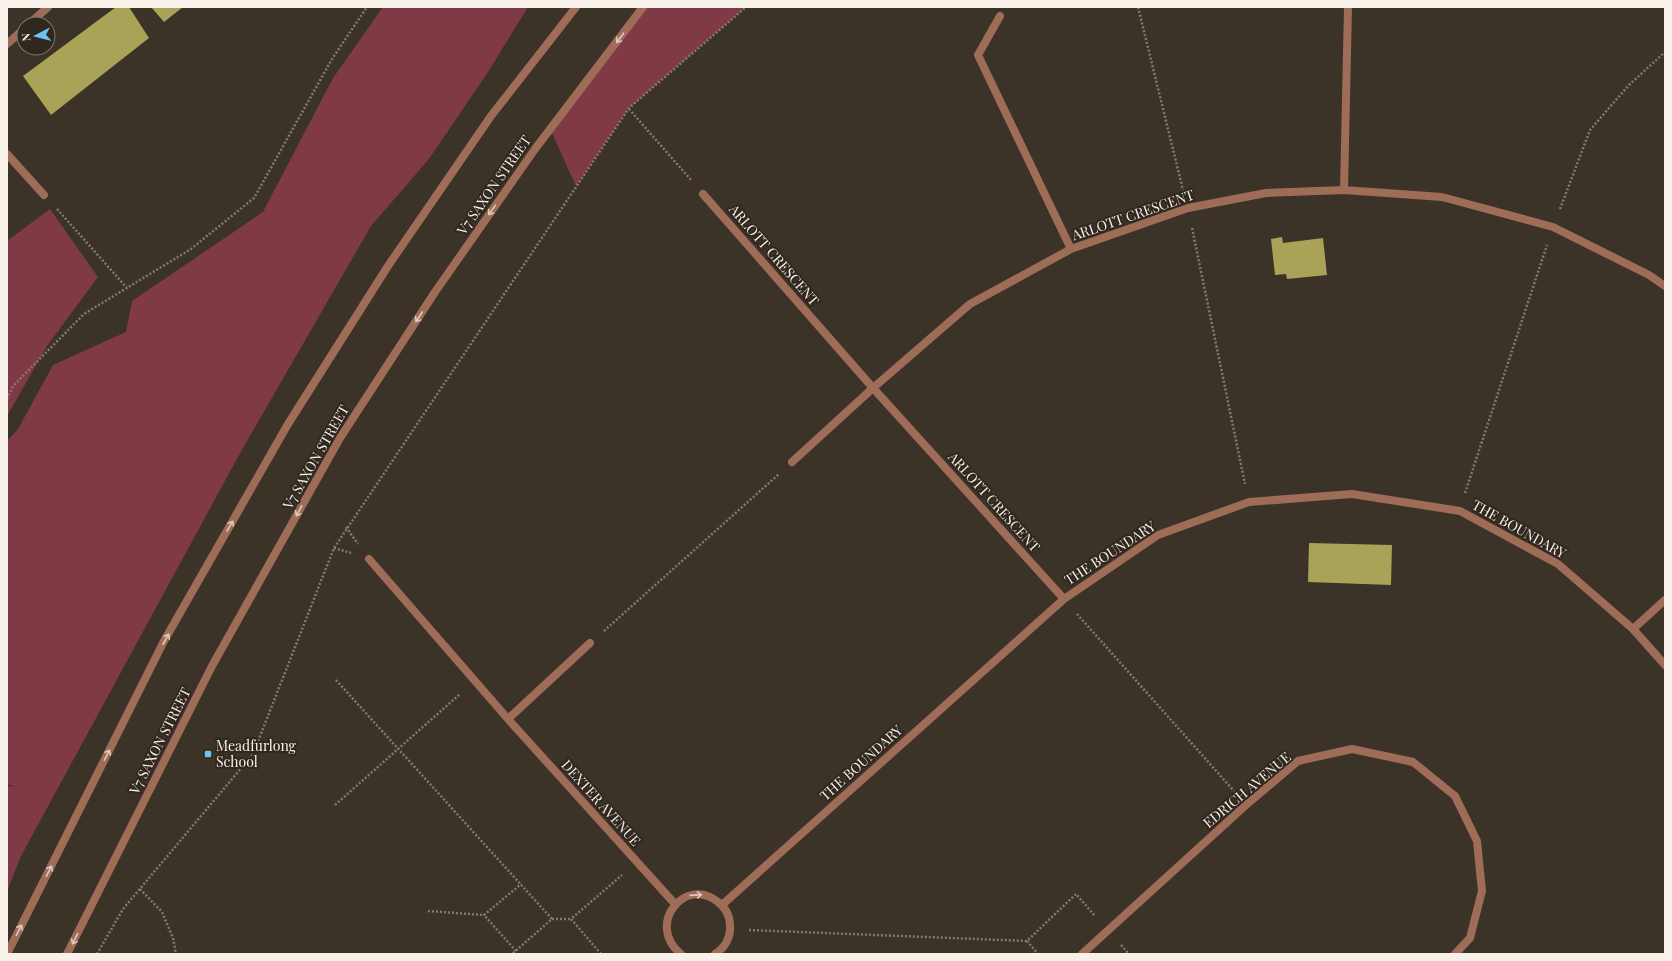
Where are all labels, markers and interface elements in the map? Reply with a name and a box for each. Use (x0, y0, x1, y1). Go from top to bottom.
north arrow (16, 16, 56, 56)
text: N (18, 32, 34, 42)
one-way arrow (615, 32, 624, 43)
street label: V7 SAXON STREET (452, 131, 535, 239)
street label: ARLOTT CRESCENT (1068, 185, 1197, 245)
street label: ARLOTT CRESCENT (724, 199, 824, 310)
one-way arrow (488, 204, 496, 215)
one-way arrow (415, 311, 423, 322)
street label: V7 SAXON STREET (277, 401, 353, 513)
street label: ARLOTT CRESCENT (944, 447, 1045, 556)
street label: THE BOUNDARY (1469, 495, 1570, 563)
one-way arrow (295, 505, 303, 517)
street label: THE BOUNDARY (1061, 516, 1159, 589)
one-way arrow (227, 520, 235, 532)
one-way arrow (162, 633, 170, 645)
street label: V7 SAXON STREET (124, 684, 195, 798)
street label: THE BOUNDARY (815, 720, 907, 805)
place label: Meadfurlong School (216, 736, 297, 771)
street label: EDRICH AVENUE (1199, 747, 1294, 832)
one-way arrow (104, 749, 111, 761)
marker: Meadfurlong School (203, 749, 213, 759)
street label: DEXTER AVENUE (558, 755, 645, 850)
one-way arrow (46, 865, 53, 877)
one-way arrow (690, 892, 703, 899)
one-way arrow (16, 924, 23, 936)
one-way arrow (71, 933, 78, 945)

